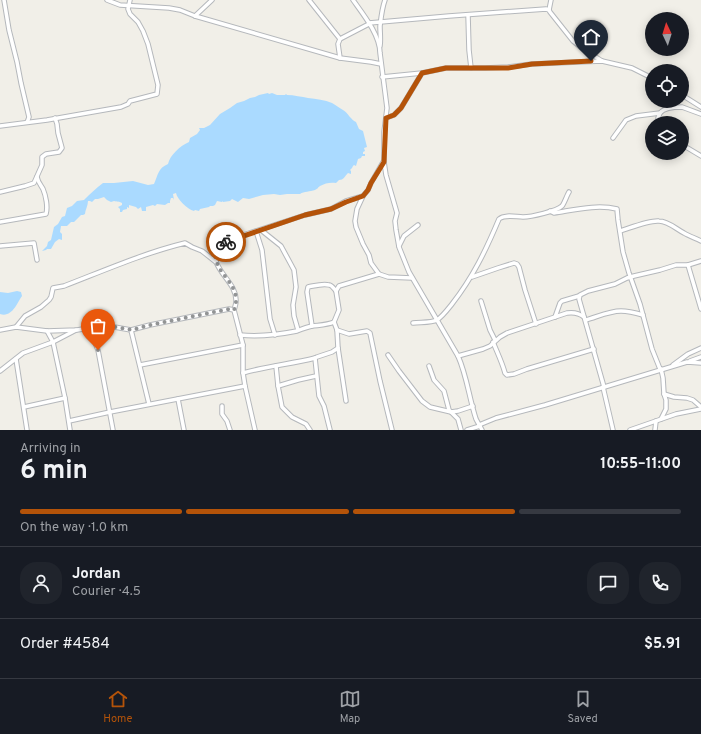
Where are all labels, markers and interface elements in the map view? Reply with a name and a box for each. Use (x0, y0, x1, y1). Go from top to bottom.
north arrow (645, 12, 689, 56)
map controls (645, 12, 689, 160)
pin (574, 20, 608, 61)
icon: home (580, 26, 602, 48)
button: locate (645, 64, 689, 108)
button: layers (645, 116, 689, 160)
courier (206, 222, 246, 262)
icon: bike (215, 231, 237, 253)
pin (81, 309, 115, 350)
icon: bag (87, 315, 109, 337)
text: Arriving in (20, 441, 81, 457)
text: 6 min (20, 455, 88, 488)
text: 10:55–11:00 (600, 455, 681, 474)
text: On the way · 1.0 km (20, 520, 128, 536)
button: person (20, 562, 62, 604)
button: chat (587, 562, 629, 604)
button: phone (639, 562, 681, 604)
text: Jordan (72, 565, 121, 584)
text: Courier · 4.5 (72, 584, 141, 600)
text: Order #4584 (20, 635, 110, 654)
text: $5.91 (644, 635, 681, 654)
tab: Home (103, 688, 132, 726)
tab: Map (339, 688, 361, 726)
tab: Saved (568, 688, 598, 726)

